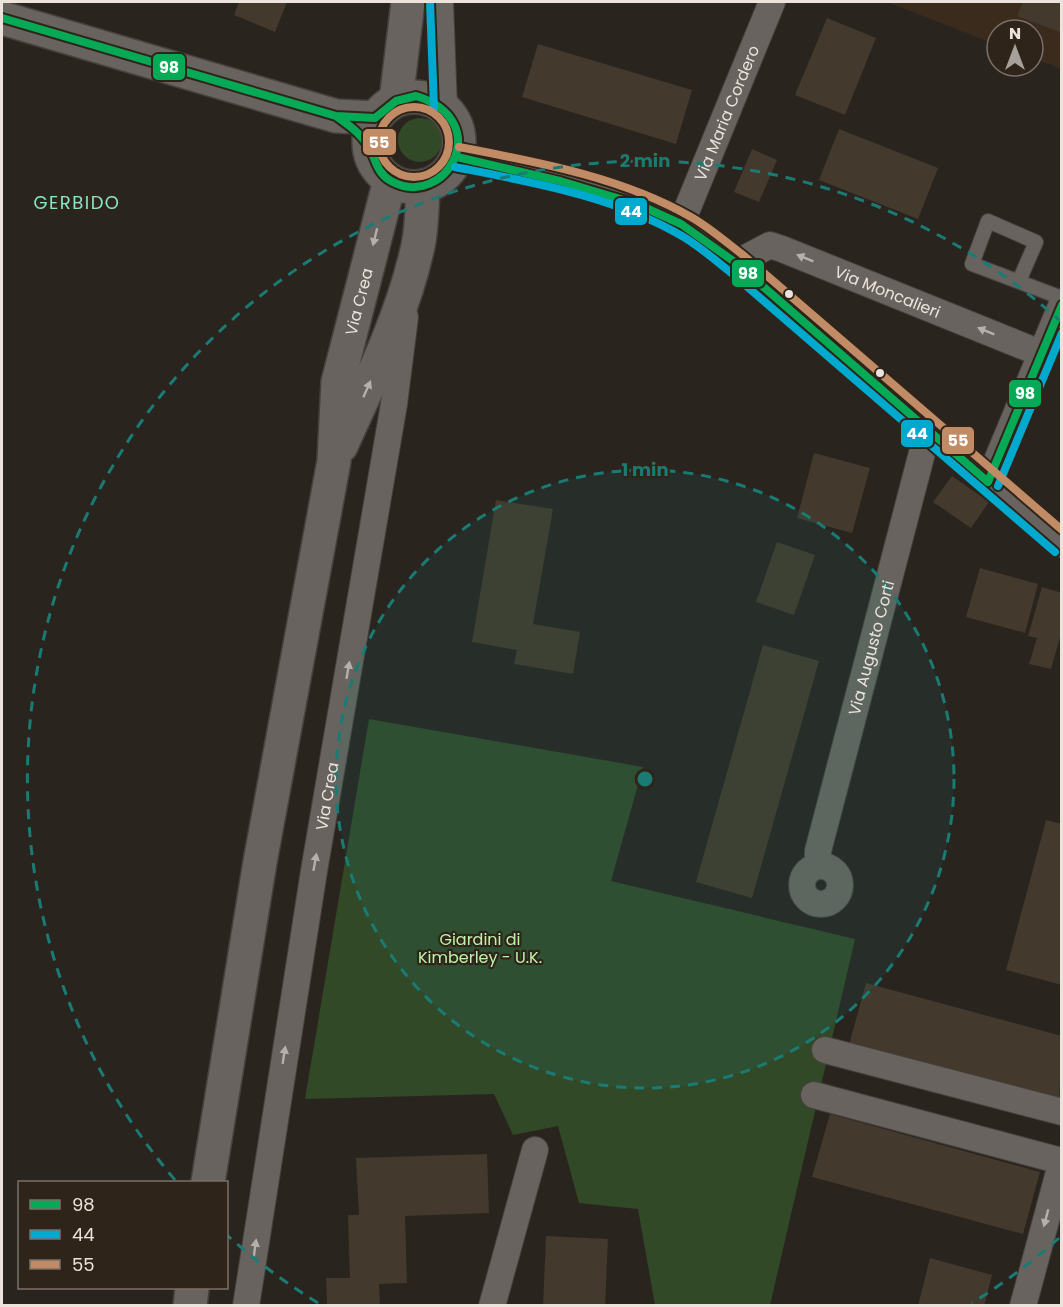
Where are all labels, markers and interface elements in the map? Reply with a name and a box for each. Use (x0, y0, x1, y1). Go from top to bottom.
north arrow (985, 18, 1045, 78)
text: N (1009, 22, 1021, 45)
street label: Via Maria Cordero (688, 41, 765, 184)
line badge: 98 (152, 53, 186, 81)
text: 98 (159, 56, 179, 79)
line badge: 55 (362, 128, 397, 156)
text: 55 (369, 131, 389, 154)
text: 2 min (620, 148, 670, 173)
district label: GERBIDO (33, 190, 121, 215)
line badge: 44 (614, 197, 648, 226)
text: 44 (620, 200, 642, 223)
one-way arrow (370, 228, 379, 246)
one-way arrow (796, 253, 814, 262)
line badge: 98 (731, 259, 765, 288)
street label: Via Moncalieri (831, 260, 944, 323)
text: 98 (738, 262, 758, 285)
street label: Via Crea (339, 265, 378, 338)
unlabelled marker (783, 288, 795, 300)
one-way arrow (977, 326, 995, 335)
unlabelled marker (874, 367, 886, 379)
line badge: 98 (1008, 379, 1042, 408)
one-way arrow (363, 380, 372, 398)
text: 98 (1015, 382, 1035, 405)
line badge: 44 (900, 419, 934, 448)
text: 44 (906, 422, 928, 445)
line badge: 55 (941, 426, 975, 455)
text: 55 (948, 429, 968, 452)
text: 1 min (621, 457, 669, 482)
street label: Via Augusto Corti (842, 578, 900, 718)
one-way arrow (344, 661, 353, 680)
street label: Via Crea (310, 760, 344, 832)
centre of rings (635, 769, 655, 789)
one-way arrow (311, 853, 320, 872)
park label: Giardini di Kimberley - U.K. (418, 928, 542, 969)
one-way arrow (280, 1045, 289, 1064)
legend (18, 1181, 228, 1289)
text: 98 (72, 1192, 95, 1217)
one-way arrow (1041, 1208, 1051, 1227)
text: 44 (72, 1222, 95, 1247)
one-way arrow (250, 1238, 259, 1257)
text: 55 (72, 1252, 95, 1277)

